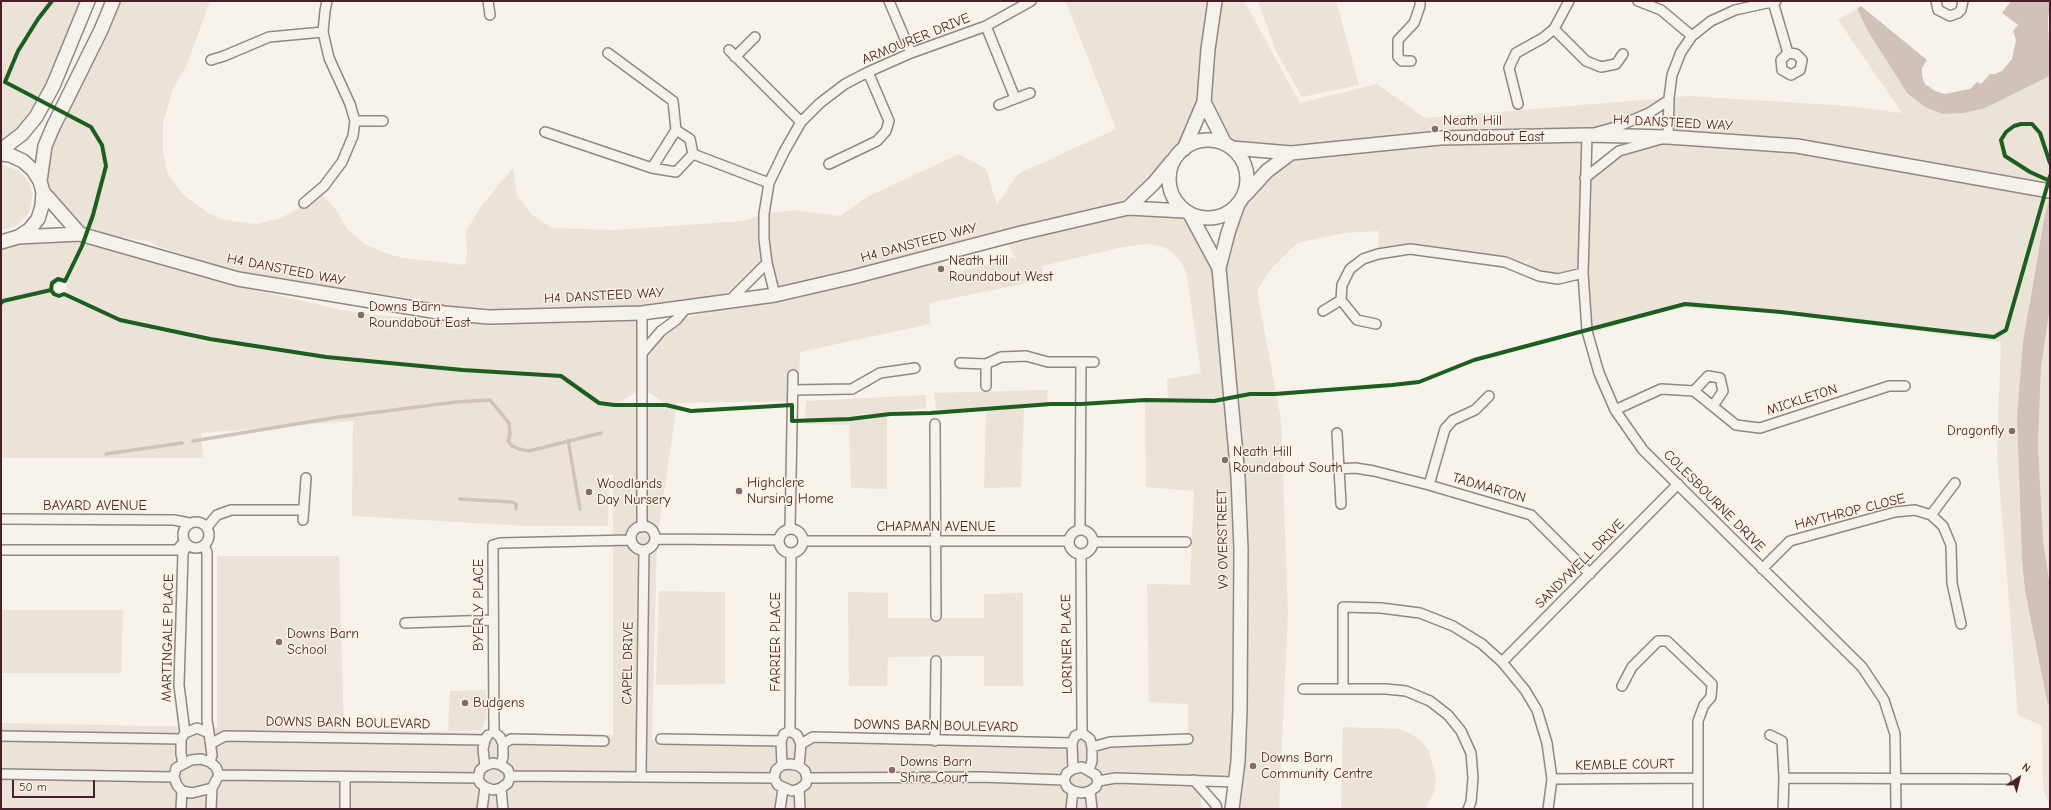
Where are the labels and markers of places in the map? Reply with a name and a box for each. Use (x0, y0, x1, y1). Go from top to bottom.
place label: Neath Hill Roundabout East (1443, 113, 1544, 146)
marker: Neath Hill Roundabout East (1430, 124, 1440, 134)
place label: Neath Hill Roundabout West (949, 253, 1053, 286)
marker: Neath Hill Roundabout West (936, 264, 946, 274)
place label: Downs Barn Roundabout East (369, 299, 470, 332)
marker: Downs Barn Roundabout East (356, 310, 366, 320)
place label: Dragonfly (1947, 423, 2004, 439)
marker: Dragonfly (2007, 426, 2017, 436)
place label: Neath Hill Roundabout South (1233, 444, 1343, 476)
marker: Neath Hill Roundabout South (1220, 455, 1230, 465)
place label: Highclere Nursing Home (747, 475, 834, 508)
place label: Woodlands Day Nursery (597, 476, 670, 508)
marker: Highclere Nursing Home (734, 486, 744, 496)
marker: Woodlands Day Nursery (584, 487, 594, 497)
place label: Downs Barn School (287, 626, 359, 658)
marker: Downs Barn School (274, 637, 284, 647)
place label: Budgens (473, 695, 524, 711)
marker: Budgens (460, 698, 470, 708)
place label: Downs Barn Community Centre (1261, 750, 1373, 782)
place label: Downs Barn Shire Court (900, 754, 972, 786)
marker: Downs Barn Community Centre (1248, 761, 1258, 771)
marker: Downs Barn Shire Court (887, 765, 897, 775)

